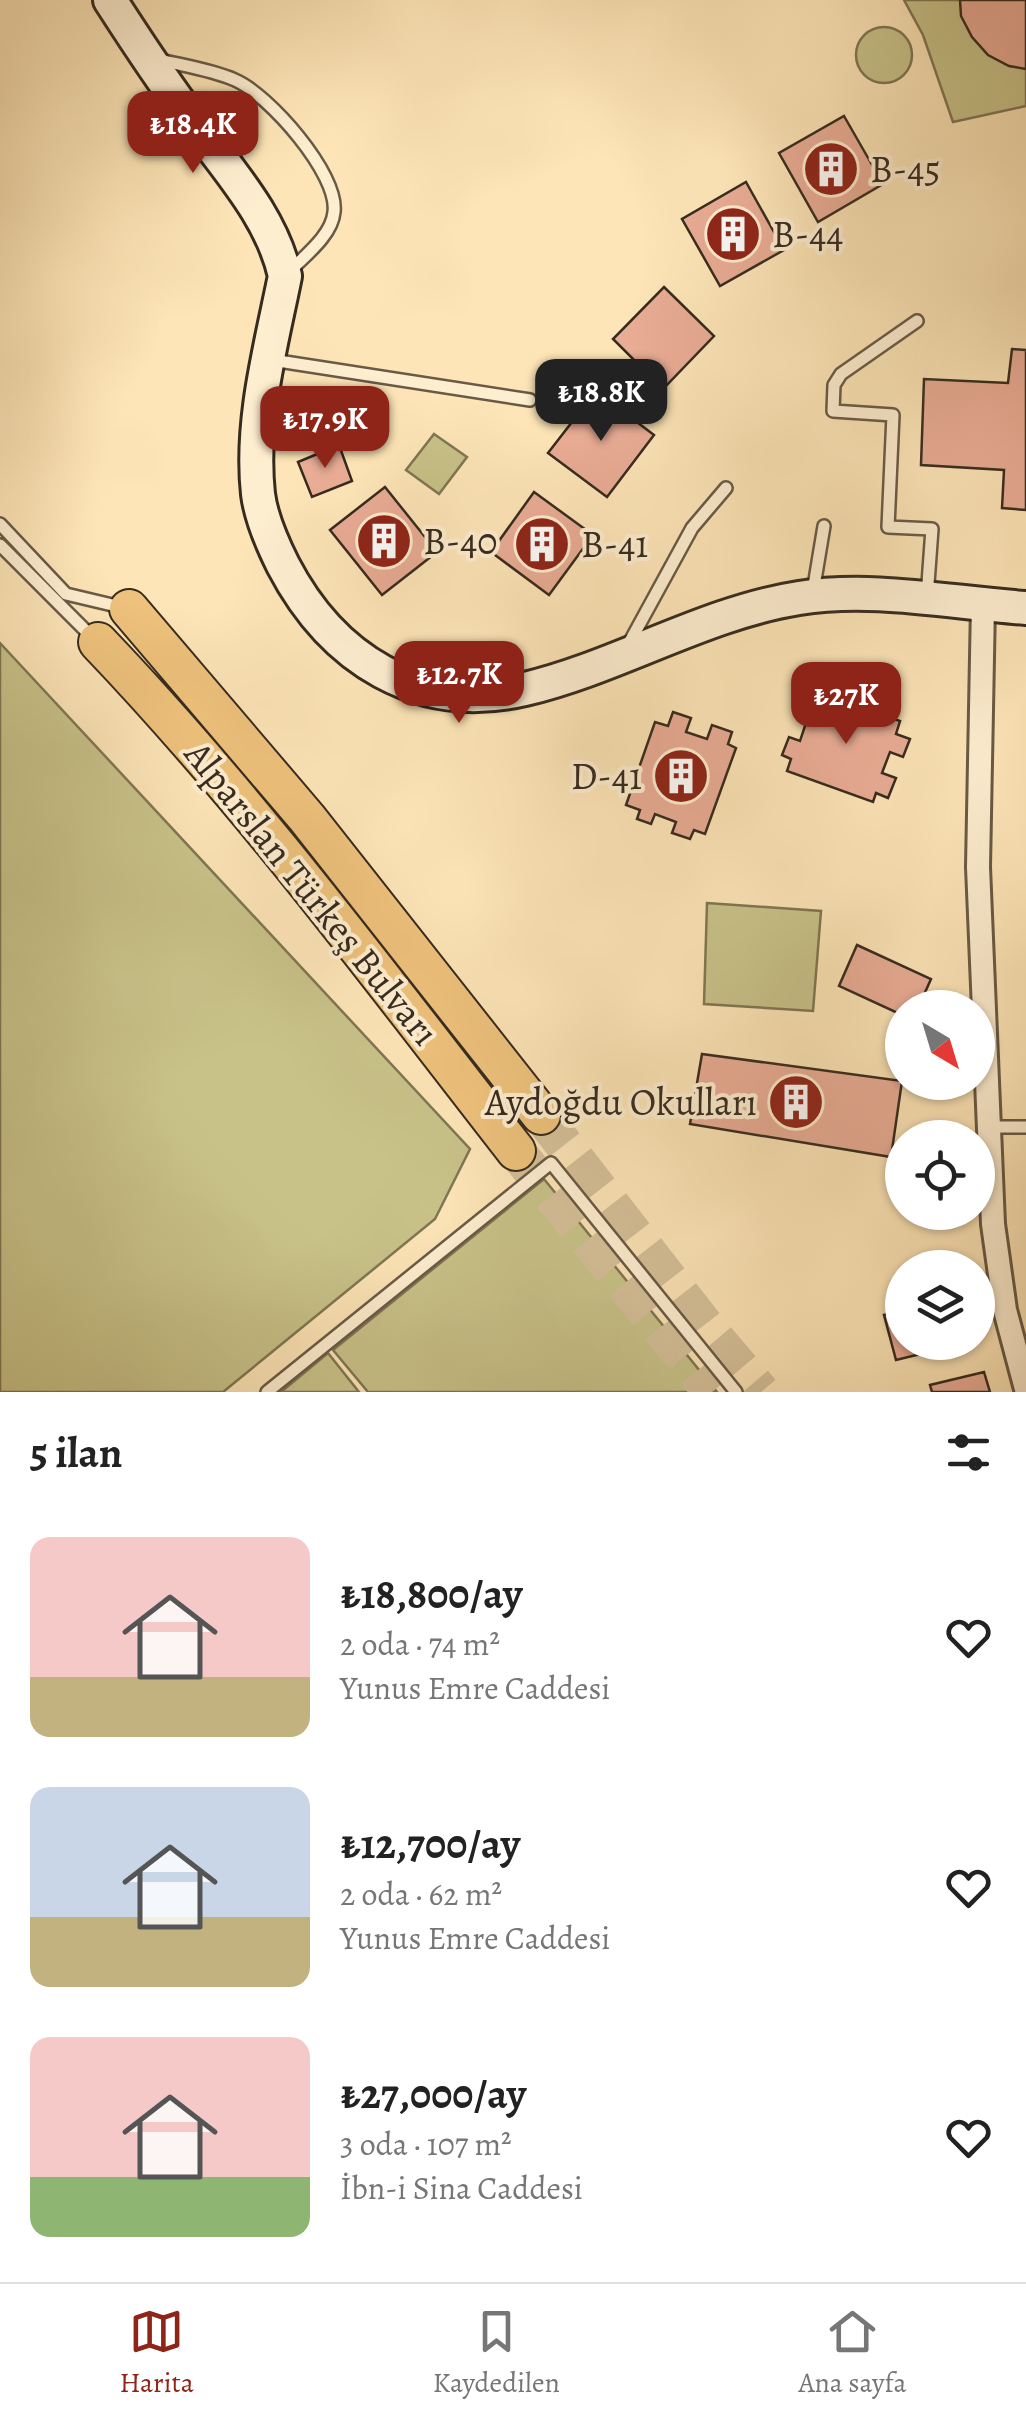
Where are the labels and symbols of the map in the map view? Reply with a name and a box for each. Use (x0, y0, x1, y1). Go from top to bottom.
pin: ₺18.4K (112, 91, 274, 176)
building icon: B-45 (801, 139, 861, 199)
place label: B-45 (870, 143, 941, 195)
building icon: B-44 (703, 204, 763, 264)
place label: B-44 (772, 208, 844, 260)
pin: ₺18.8K (520, 359, 682, 444)
pin: ₺17.9K (244, 386, 406, 471)
building icon: B-40 (354, 511, 414, 571)
building icon: B-41 (512, 514, 572, 574)
place label: B-40 (423, 515, 498, 567)
place label: B-41 (581, 518, 648, 570)
pin: ₺12.7K (378, 641, 540, 726)
pin: ₺27K (787, 662, 905, 747)
street label: Alparslan Türkeş Bulvarı (172, 729, 451, 1056)
building icon: D-41 (651, 746, 711, 806)
place label: D-41 (571, 750, 642, 802)
north arrow (885, 990, 995, 1100)
building icon: Aydoğdu Okulları (766, 1072, 826, 1132)
place label: Aydoğdu Okulları (484, 1076, 757, 1128)

